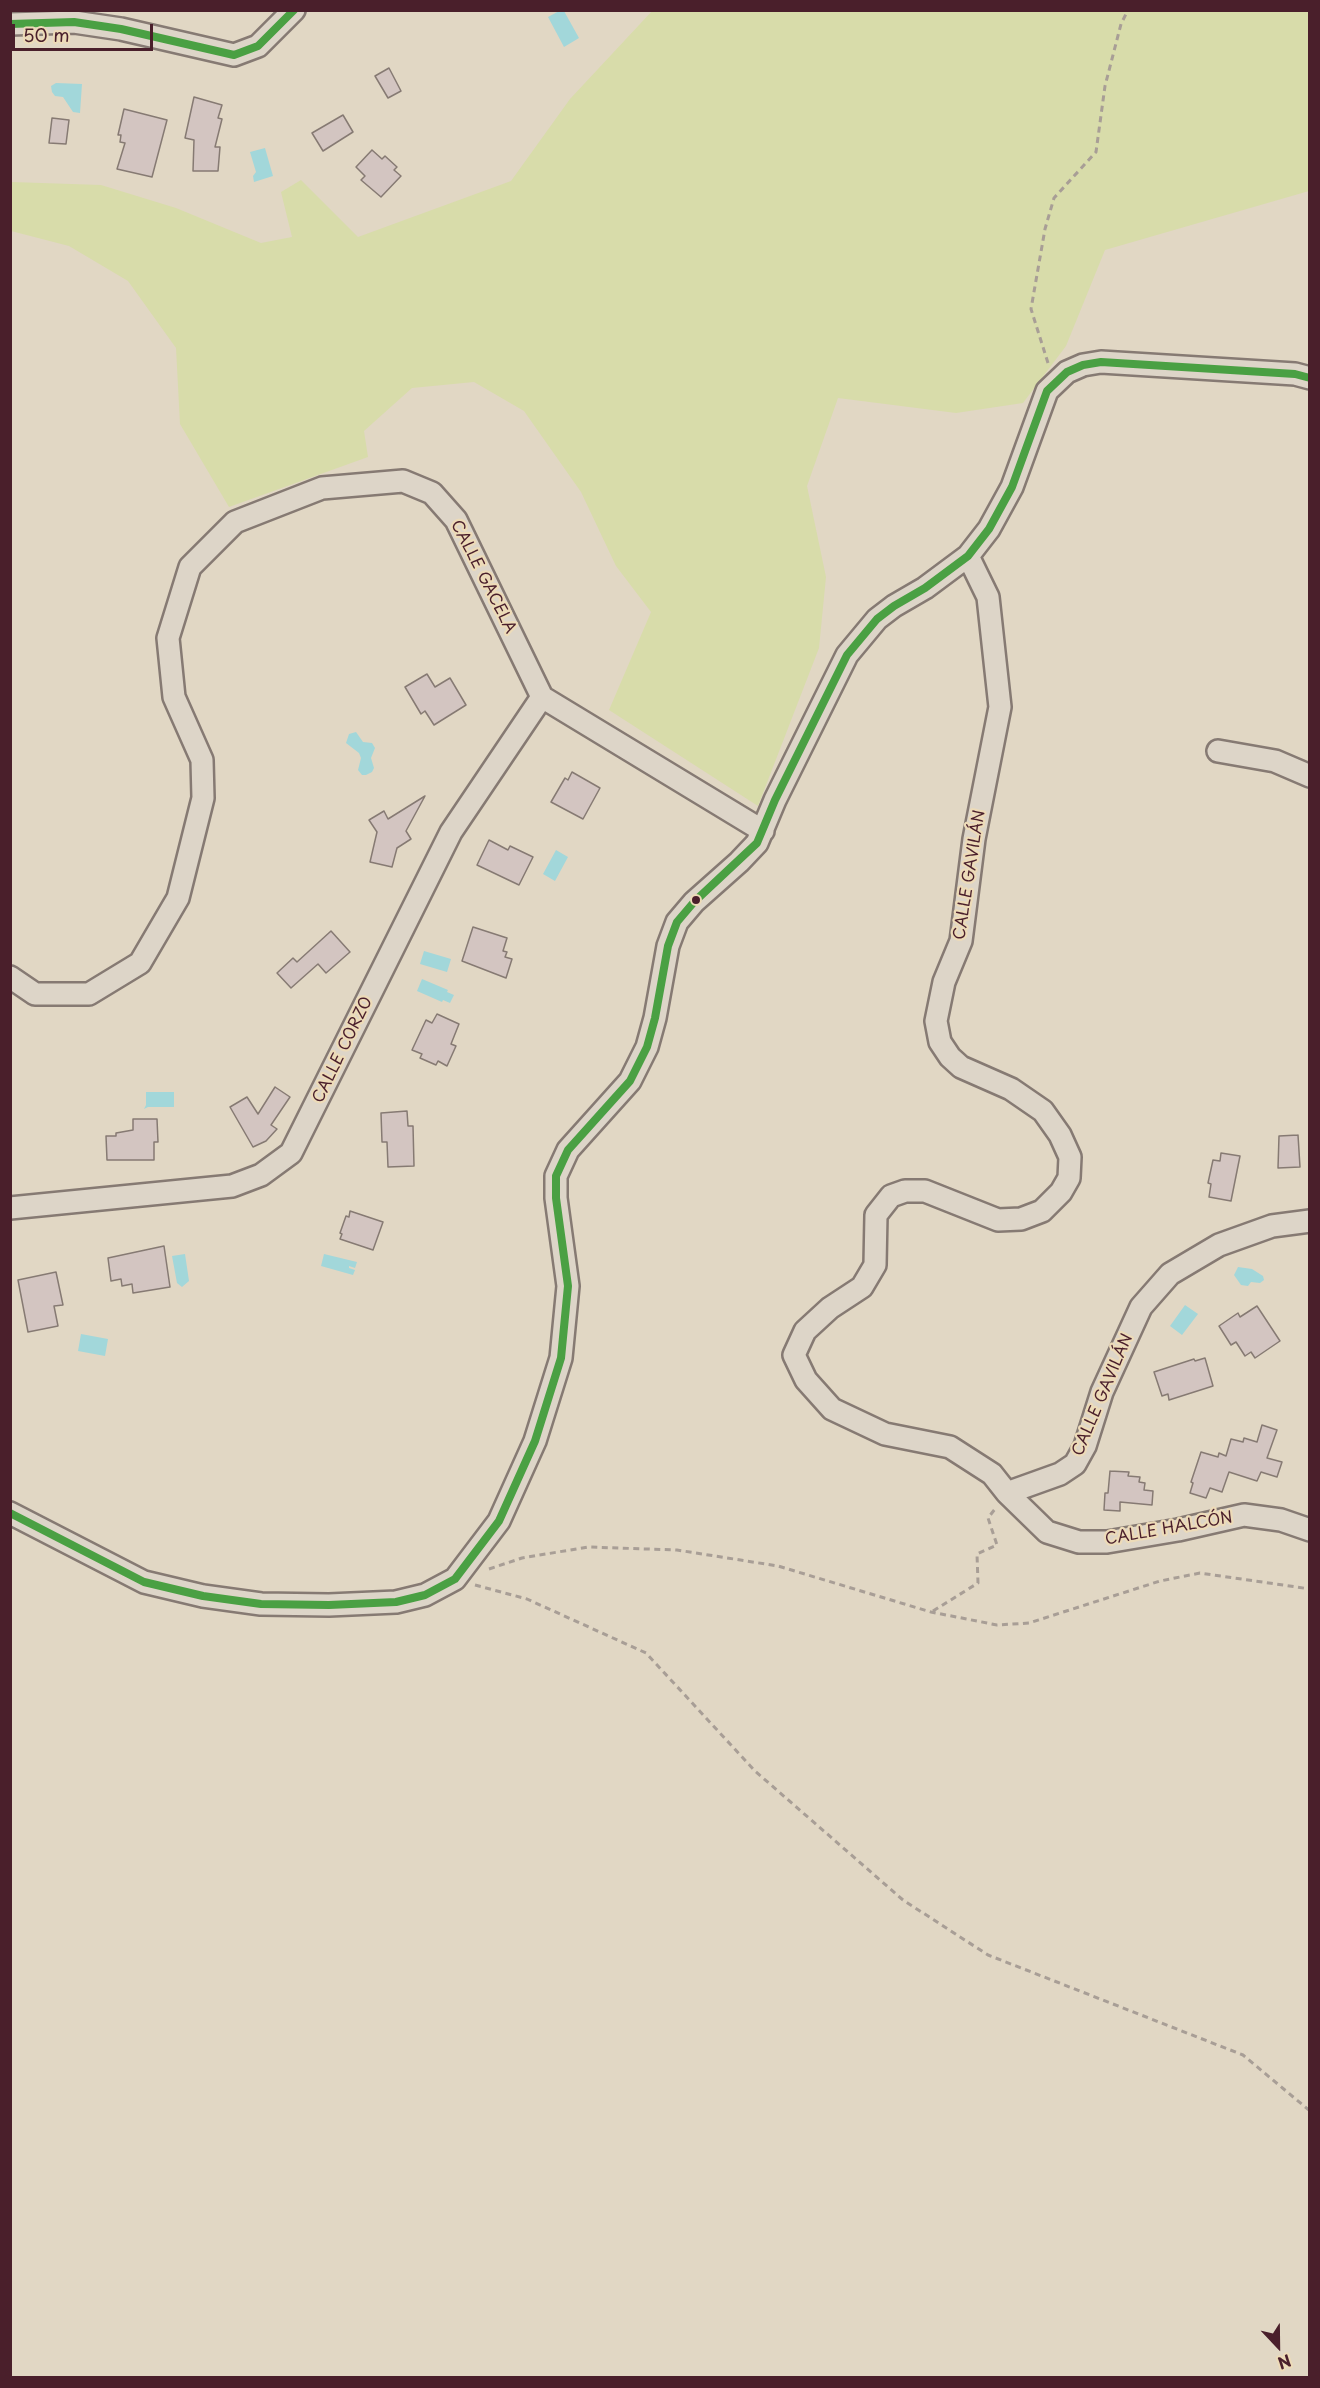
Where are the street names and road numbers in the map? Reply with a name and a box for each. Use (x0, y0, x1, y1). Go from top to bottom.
street label: CALLE GACELA (446, 517, 520, 637)
street label: CALLE GAVILÁN (950, 809, 990, 941)
street label: CALLE CORZO (309, 994, 377, 1106)
street label: CALLE GAVILÁN (1069, 1331, 1137, 1459)
street label: CALLE HALCÓN (1104, 1508, 1234, 1550)

